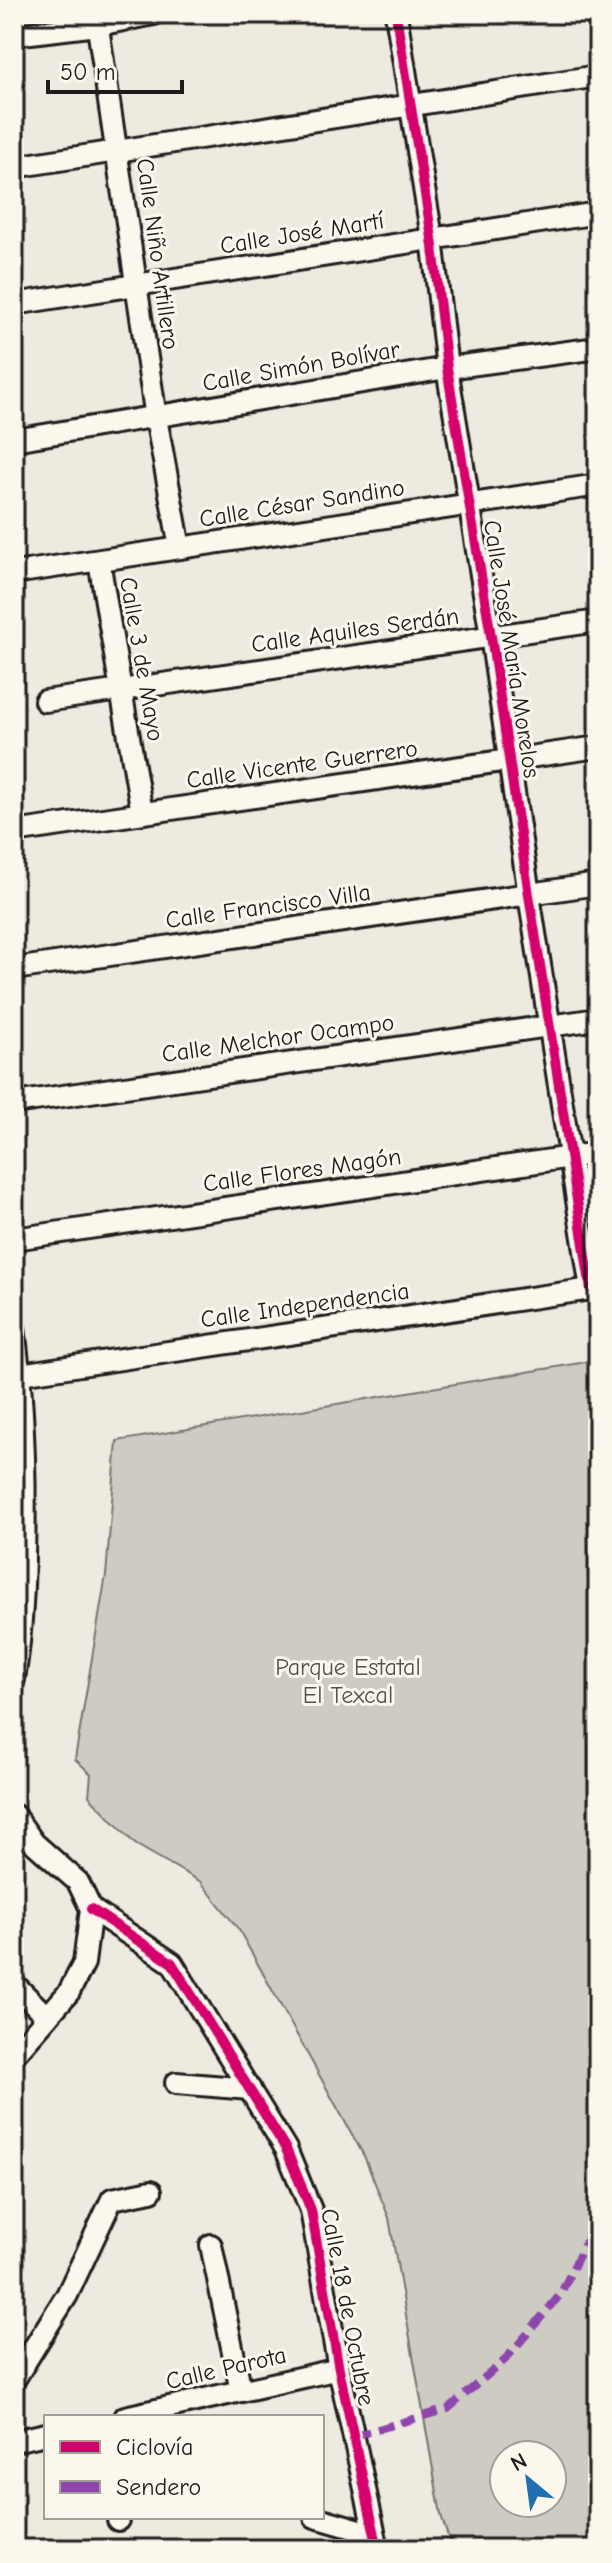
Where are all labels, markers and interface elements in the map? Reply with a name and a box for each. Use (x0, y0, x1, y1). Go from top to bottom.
scale bar (48, 44, 182, 94)
text: 50 m (60, 58, 116, 86)
street label: Calle Niño Artillero (131, 156, 185, 352)
street label: Calle José Martí (218, 206, 386, 260)
street label: Calle Simón Bolívar (200, 335, 402, 397)
street label: Calle César Sandino (197, 473, 407, 533)
street label: Calle José María Morelos (478, 518, 546, 780)
street label: Calle 3 de Mayo (114, 575, 170, 743)
street label: Calle Aquiles Serdán (249, 602, 461, 658)
street label: Calle Vicente Guerrero (185, 734, 419, 794)
street label: Calle Francisco Villa (164, 878, 372, 934)
street label: Calle Melchor Ocampo (160, 1008, 396, 1068)
street label: Calle Flores Magón (201, 1142, 403, 1198)
street label: Calle Independencia (199, 1276, 411, 1334)
park label: Parque Estatal El Texcal (275, 1653, 421, 1709)
street label: Calle 18 de Octubre (315, 2206, 381, 2408)
street label: Calle Parota (163, 2341, 289, 2395)
legend (44, 2415, 324, 2519)
text: Ciclovía (116, 2433, 193, 2461)
north arrow (488, 2439, 568, 2519)
text: N (506, 2448, 531, 2477)
text: Sendero (116, 2473, 201, 2501)

